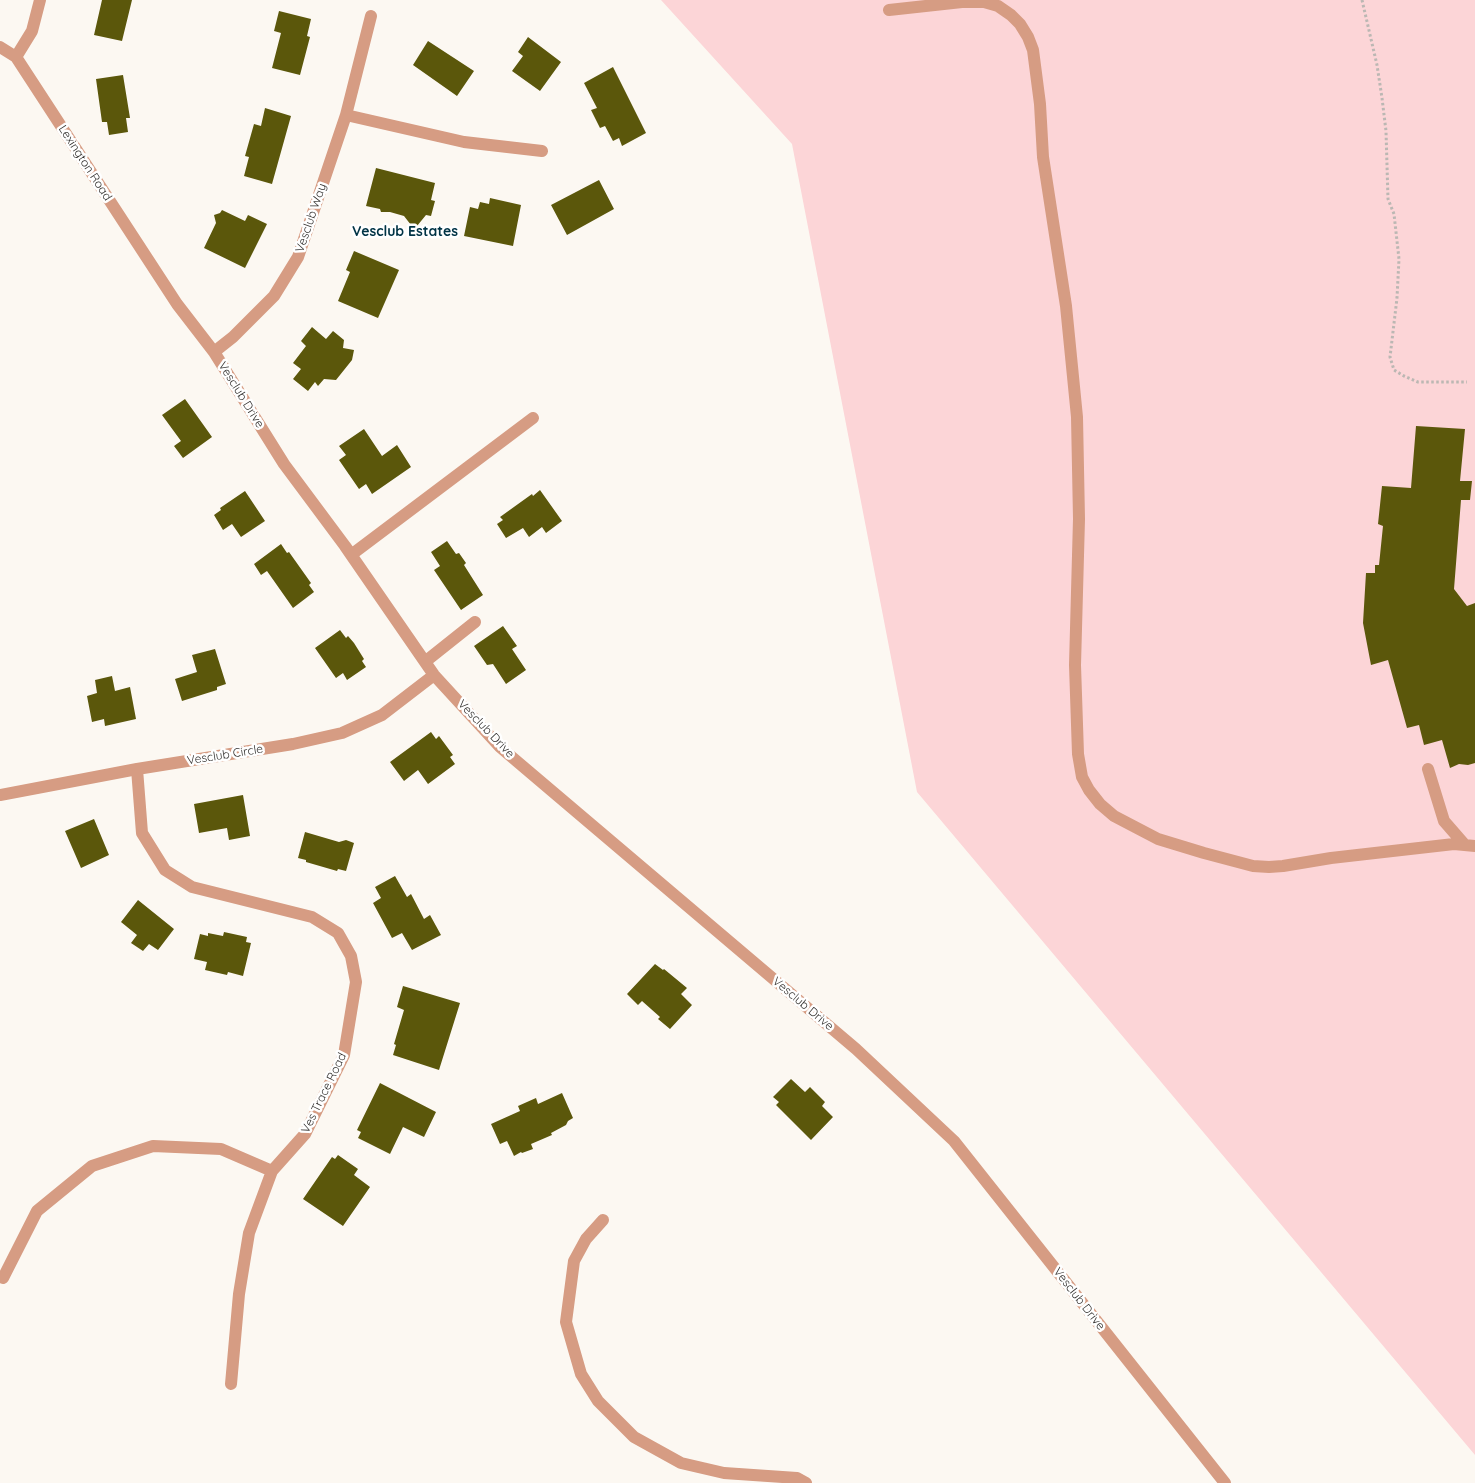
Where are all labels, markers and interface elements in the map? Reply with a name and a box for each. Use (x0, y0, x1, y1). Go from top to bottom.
street label: Lexington Road (55, 123, 115, 203)
street label: Vesclub Way (292, 182, 330, 254)
district label: Vesclub Estates (352, 224, 458, 240)
street label: Vesclub Drive (215, 359, 267, 431)
street label: Vesclub Drive (455, 697, 517, 761)
street label: Vesclub Circle (186, 742, 264, 768)
street label: Vesclub Drive (770, 974, 836, 1034)
street label: Ves Trace Road (298, 1050, 350, 1136)
street label: Vesclub Drive (1050, 1265, 1108, 1333)

